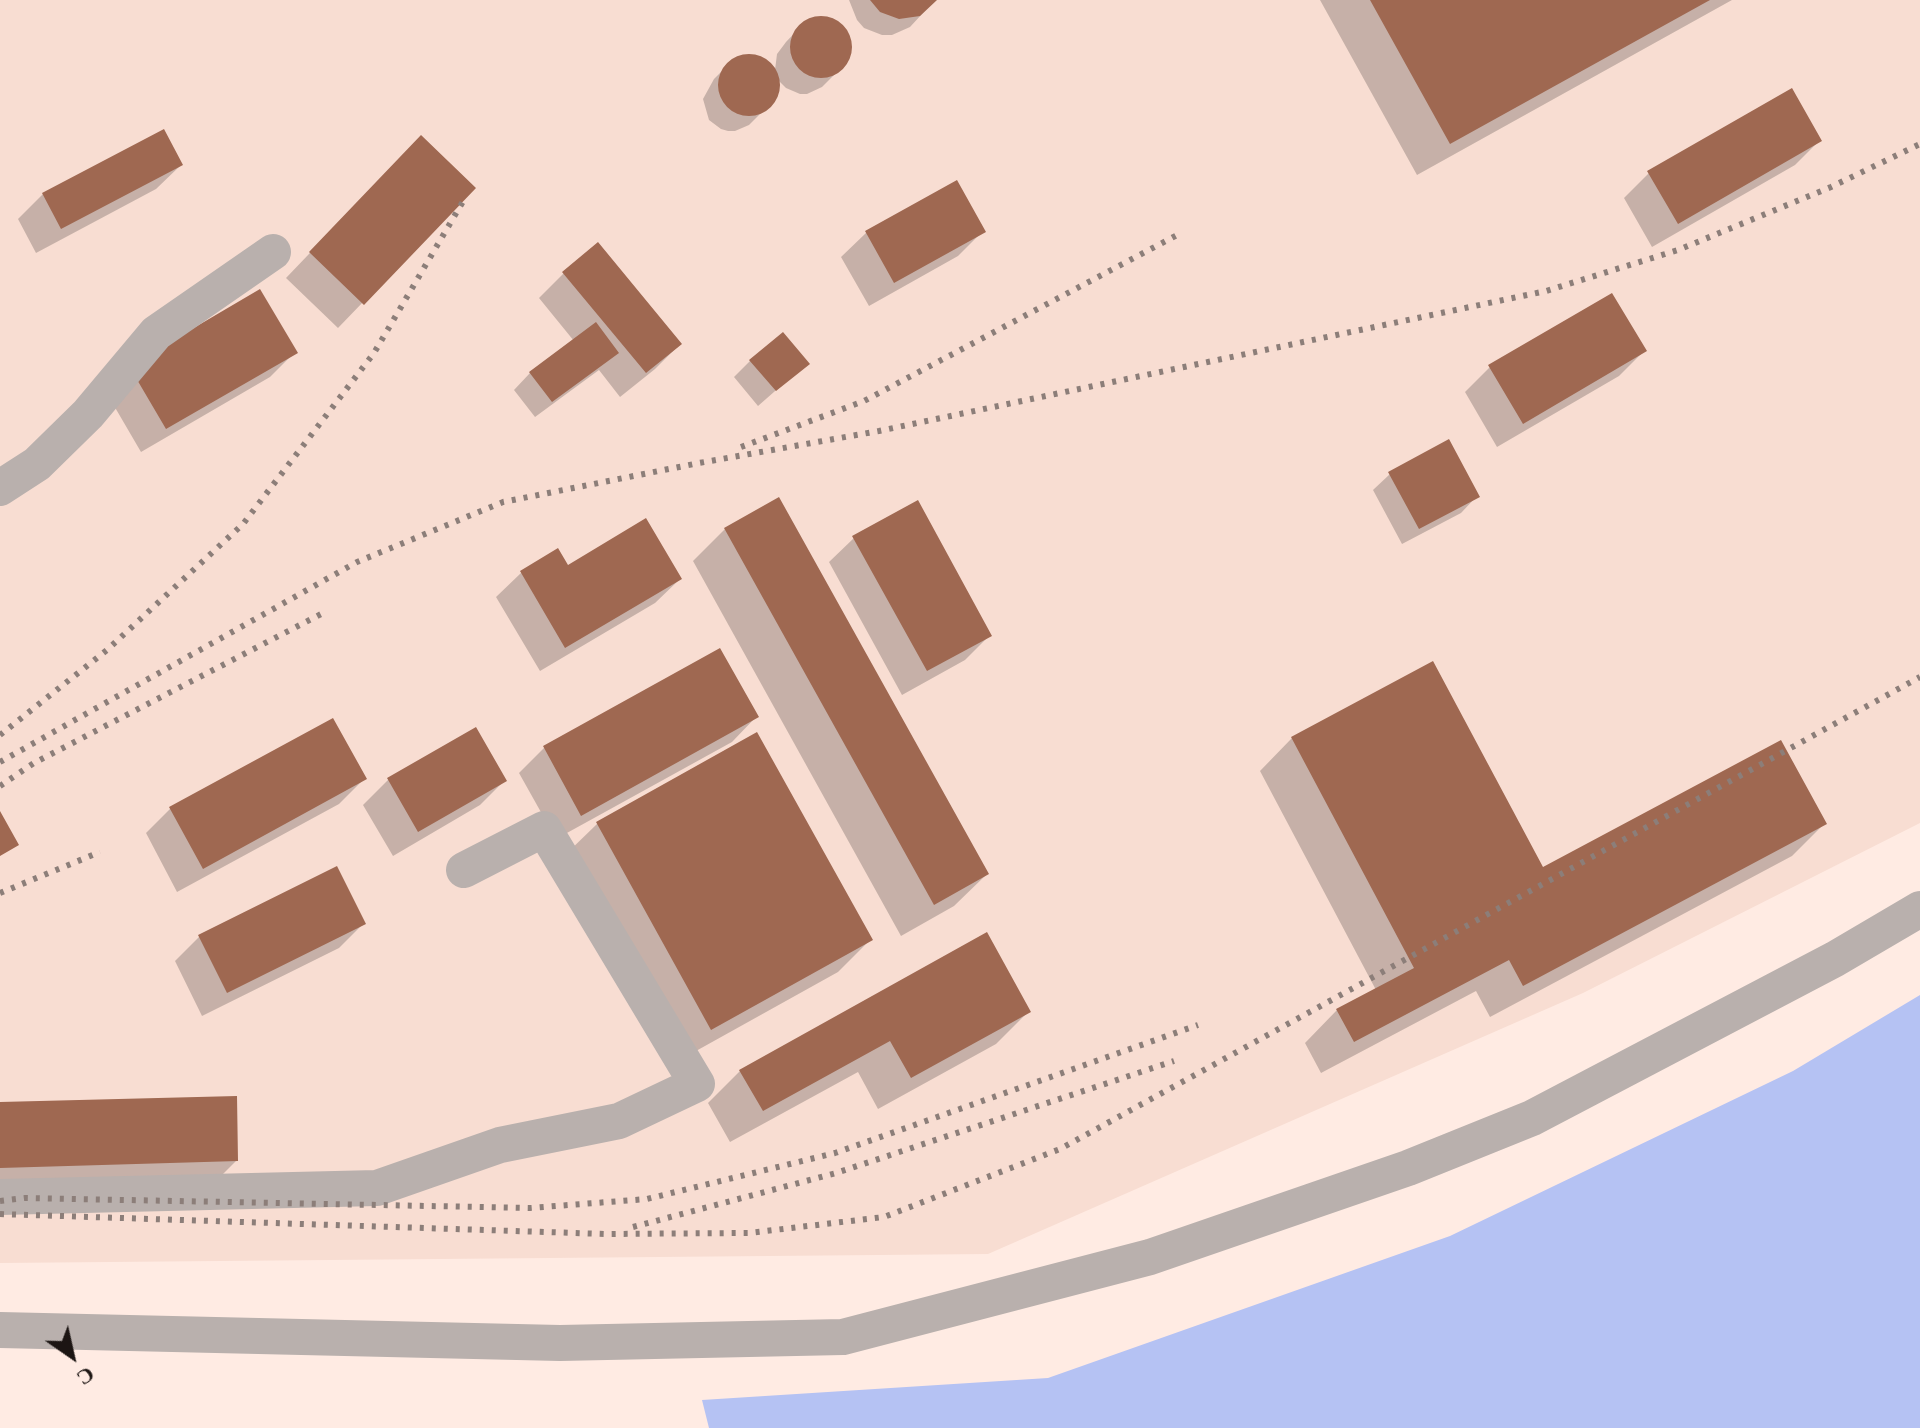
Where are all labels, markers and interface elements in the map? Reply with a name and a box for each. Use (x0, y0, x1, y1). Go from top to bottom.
north arrow (32, 1316, 112, 1396)
text: С (72, 1362, 99, 1391)

